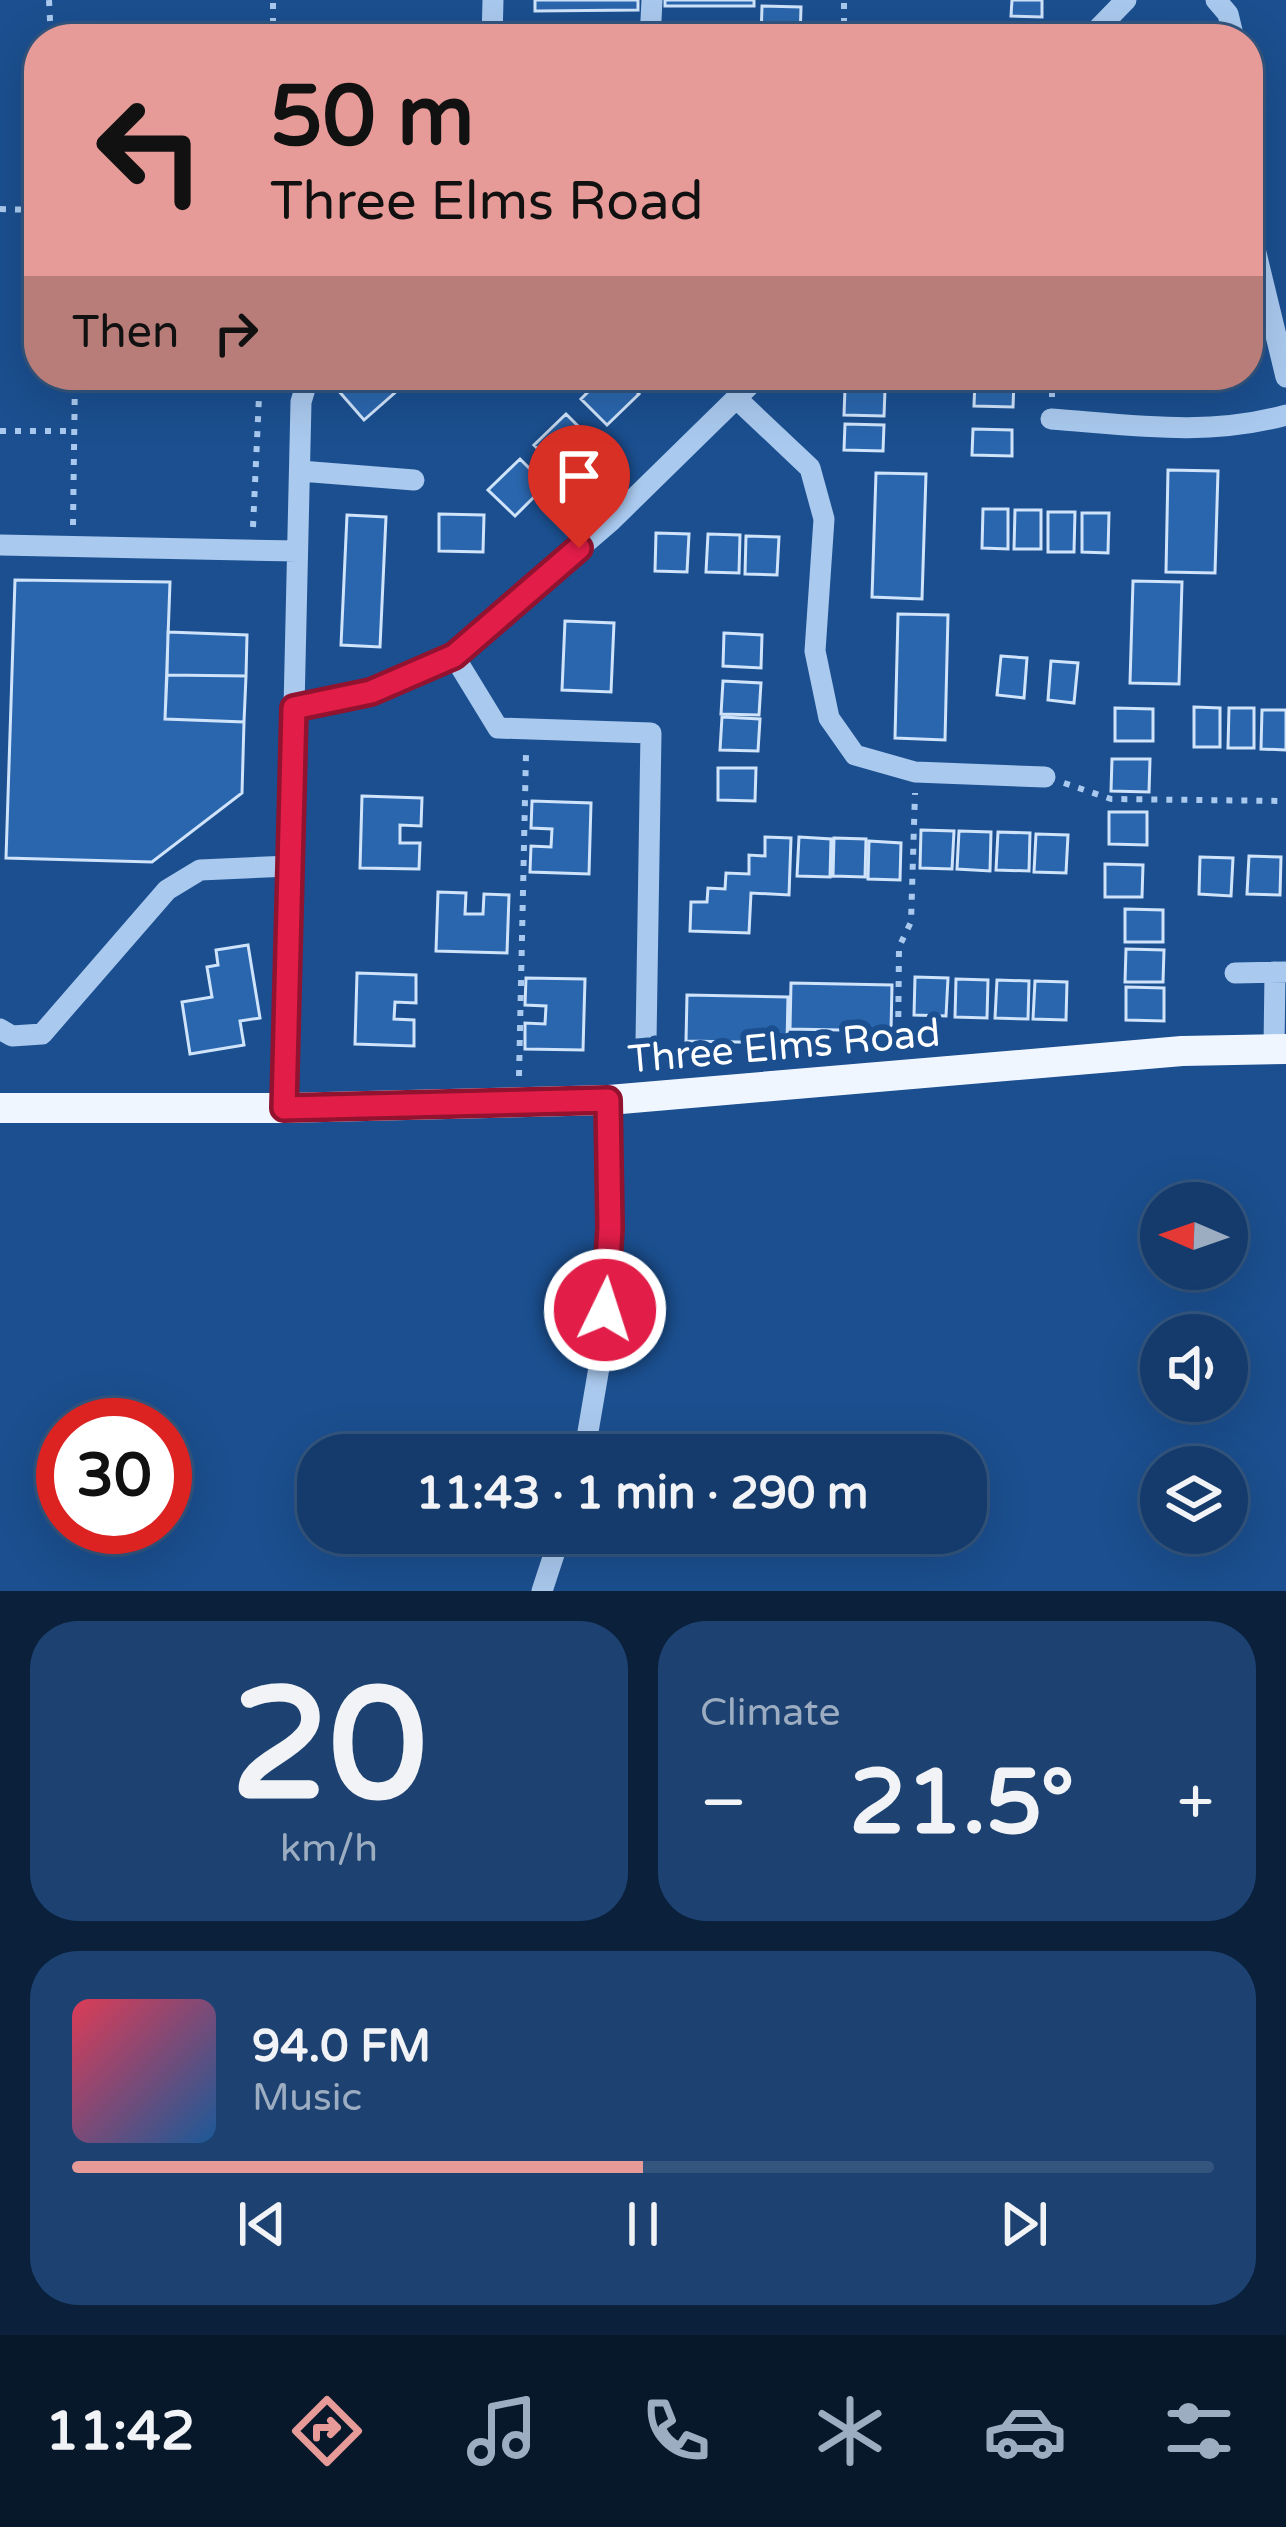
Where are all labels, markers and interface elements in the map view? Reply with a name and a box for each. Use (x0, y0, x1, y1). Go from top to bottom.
text: 50 m (270, 67, 474, 168)
icon: left (72, 72, 228, 228)
text: Three Elms Road (270, 169, 704, 234)
icon: right (203, 300, 269, 366)
text: Then (72, 306, 179, 360)
pin (528, 425, 630, 548)
icon: arrive (546, 443, 612, 509)
street label: Three Elms Road (626, 1009, 942, 1084)
north arrow (1140, 1182, 1248, 1290)
map controls (1140, 1182, 1248, 1554)
position arrow (542, 1247, 668, 1373)
button: sound (1140, 1314, 1248, 1422)
speed limit sign: 30 (36, 1398, 192, 1554)
button: layers (1140, 1446, 1248, 1554)
text: 11:43 · 1 min · 290 m (416, 1467, 868, 1521)
text: 20 (231, 1653, 427, 1841)
text: Climate (700, 1689, 840, 1736)
text: 21.5° (849, 1749, 1075, 1858)
text: − (700, 1763, 747, 1843)
text: + (1177, 1763, 1214, 1843)
text: km/h (280, 1825, 378, 1872)
text: 94.0 FM (252, 2020, 431, 2074)
text: Music (252, 2074, 362, 2121)
icon: previous (229, 2191, 295, 2257)
icon: pause (610, 2191, 676, 2257)
icon: next (991, 2191, 1057, 2257)
icon: directions (285, 2389, 369, 2473)
icon: music (460, 2389, 544, 2473)
icon: phone (634, 2389, 718, 2473)
icon: climate (808, 2389, 892, 2473)
icon: car (983, 2389, 1067, 2473)
icon: filters (1157, 2389, 1241, 2473)
text: 11:42 (45, 2399, 195, 2464)

